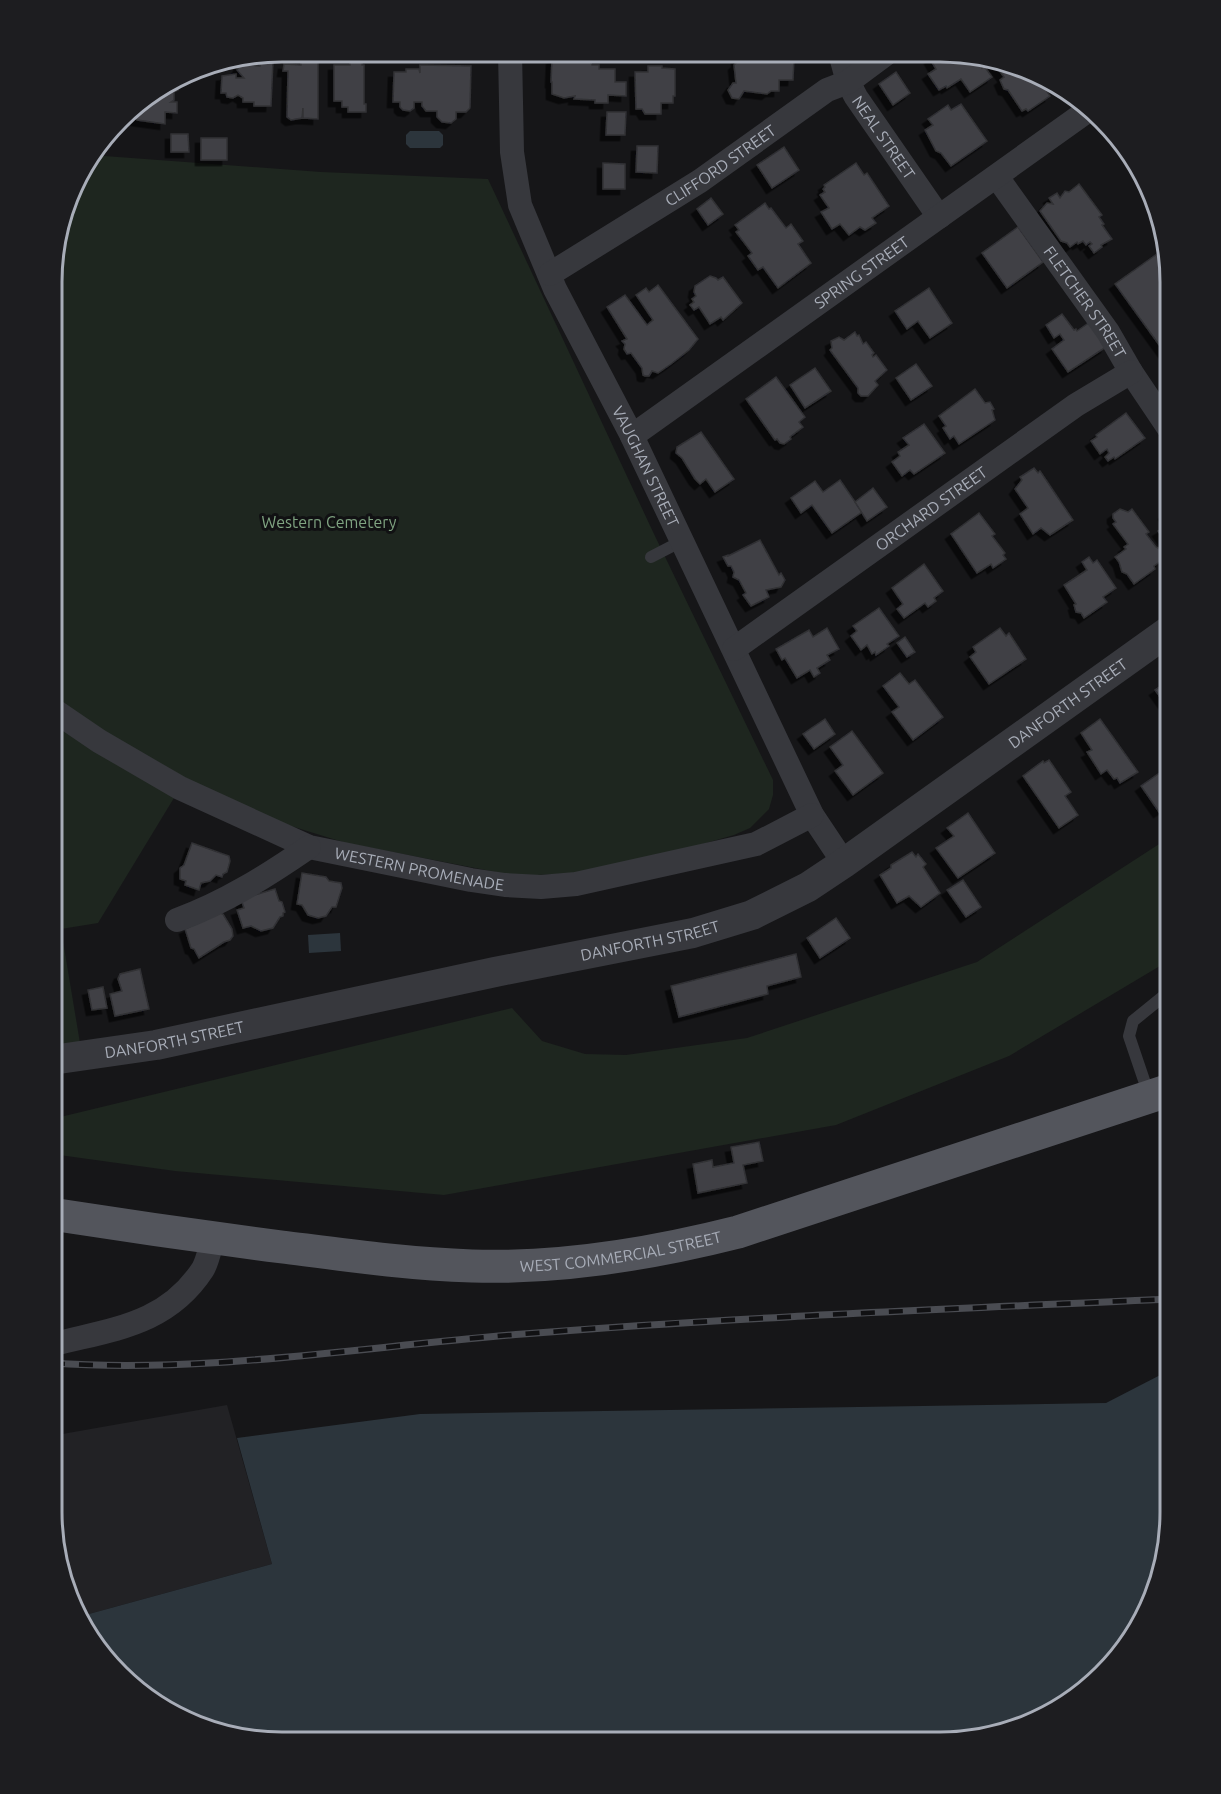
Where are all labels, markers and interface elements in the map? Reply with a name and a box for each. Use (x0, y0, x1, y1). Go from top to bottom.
street label: NEAL STREET (849, 92, 919, 182)
street label: CLIFFORD STREET (662, 121, 779, 210)
street label: SPRING STREET (811, 232, 912, 312)
street label: FLETCHER STREET (1040, 243, 1130, 361)
street label: VAUGHAN STREET (609, 403, 683, 530)
street label: ORCHARD STREET (872, 463, 990, 554)
park label: Western Cemetery (262, 513, 397, 531)
street label: DANFORTH STREET (1005, 655, 1130, 752)
street label: WESTERN PROMENADE (333, 843, 505, 894)
street label: DANFORTH STREET (579, 916, 722, 964)
street label: DANFORTH STREET (103, 1017, 246, 1061)
street label: WEST COMMERCIAL STREET (519, 1227, 723, 1275)

